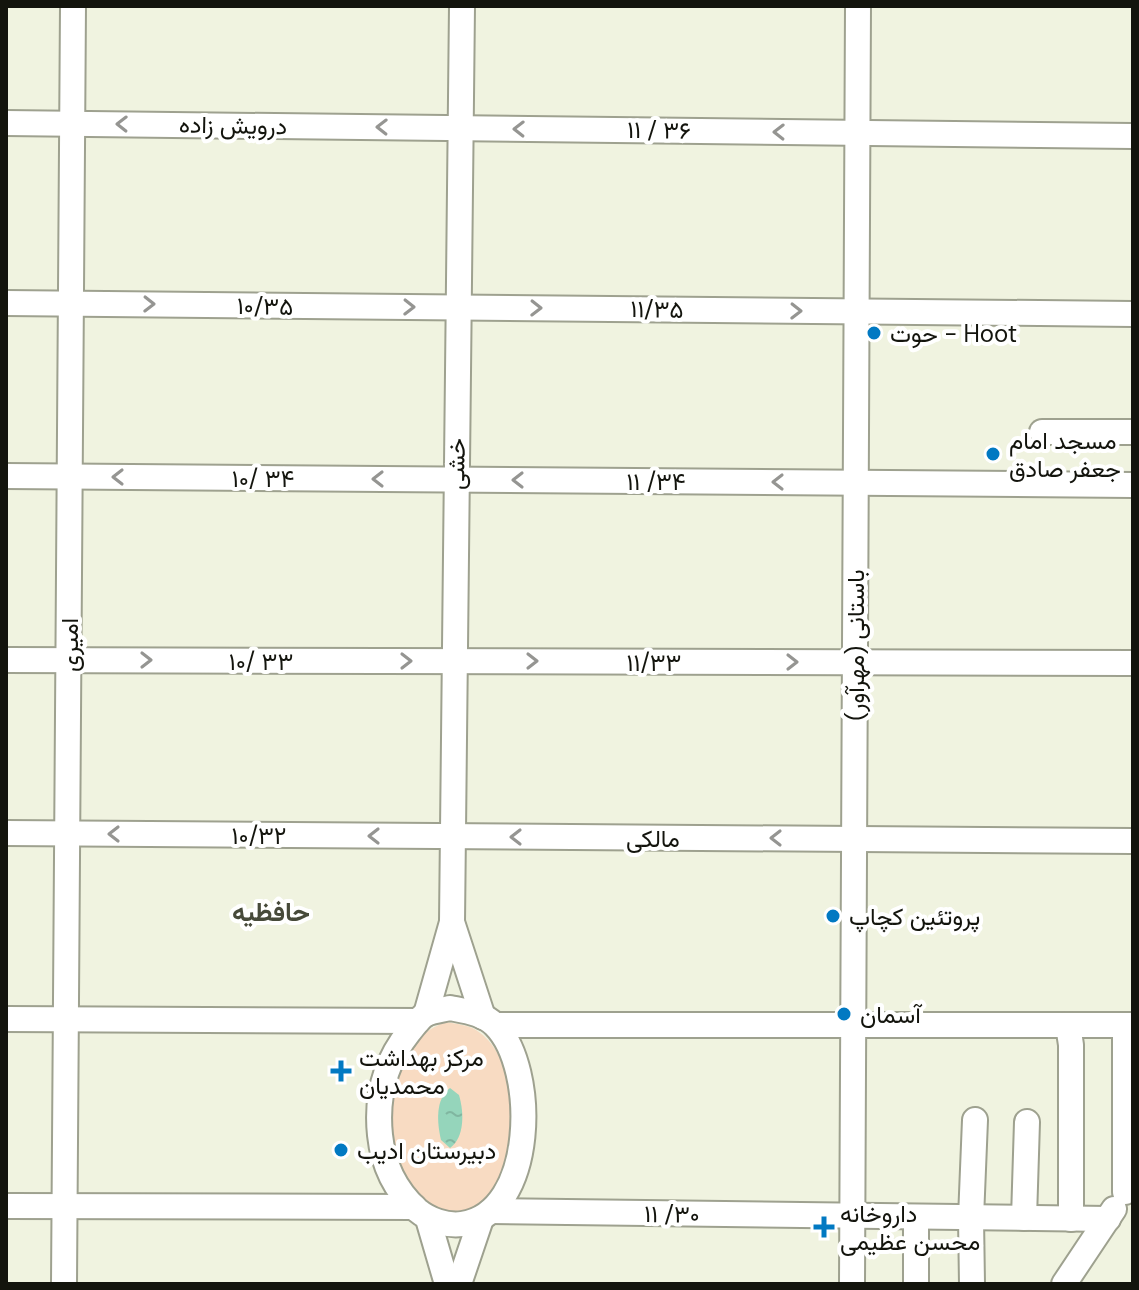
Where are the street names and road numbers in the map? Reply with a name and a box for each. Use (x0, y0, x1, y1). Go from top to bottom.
street label: درویش زاده (179, 109, 287, 141)
street label: ۱۱ / ۳۶ (627, 114, 691, 146)
street label: ۱۰/۳۵ (237, 290, 293, 322)
street label: ۱۱/۳۵ (630, 293, 684, 325)
street label: خشی (440, 438, 472, 490)
street label: ۱۰/ ۳۴ (232, 463, 294, 494)
street label: ۱۱ /۳۴ (626, 466, 686, 497)
street label: باستانی (مهرآور) (840, 569, 871, 721)
street label: امیری (54, 618, 85, 672)
street label: ۱۰/ ۳۳ (229, 646, 293, 677)
street label: ۱۱/۳۳ (627, 647, 681, 678)
street label: ۱۰/۳۲ (232, 820, 286, 851)
street label: مالکی (626, 823, 680, 854)
street label: ۱۱ /۳۰ (644, 1198, 700, 1230)

